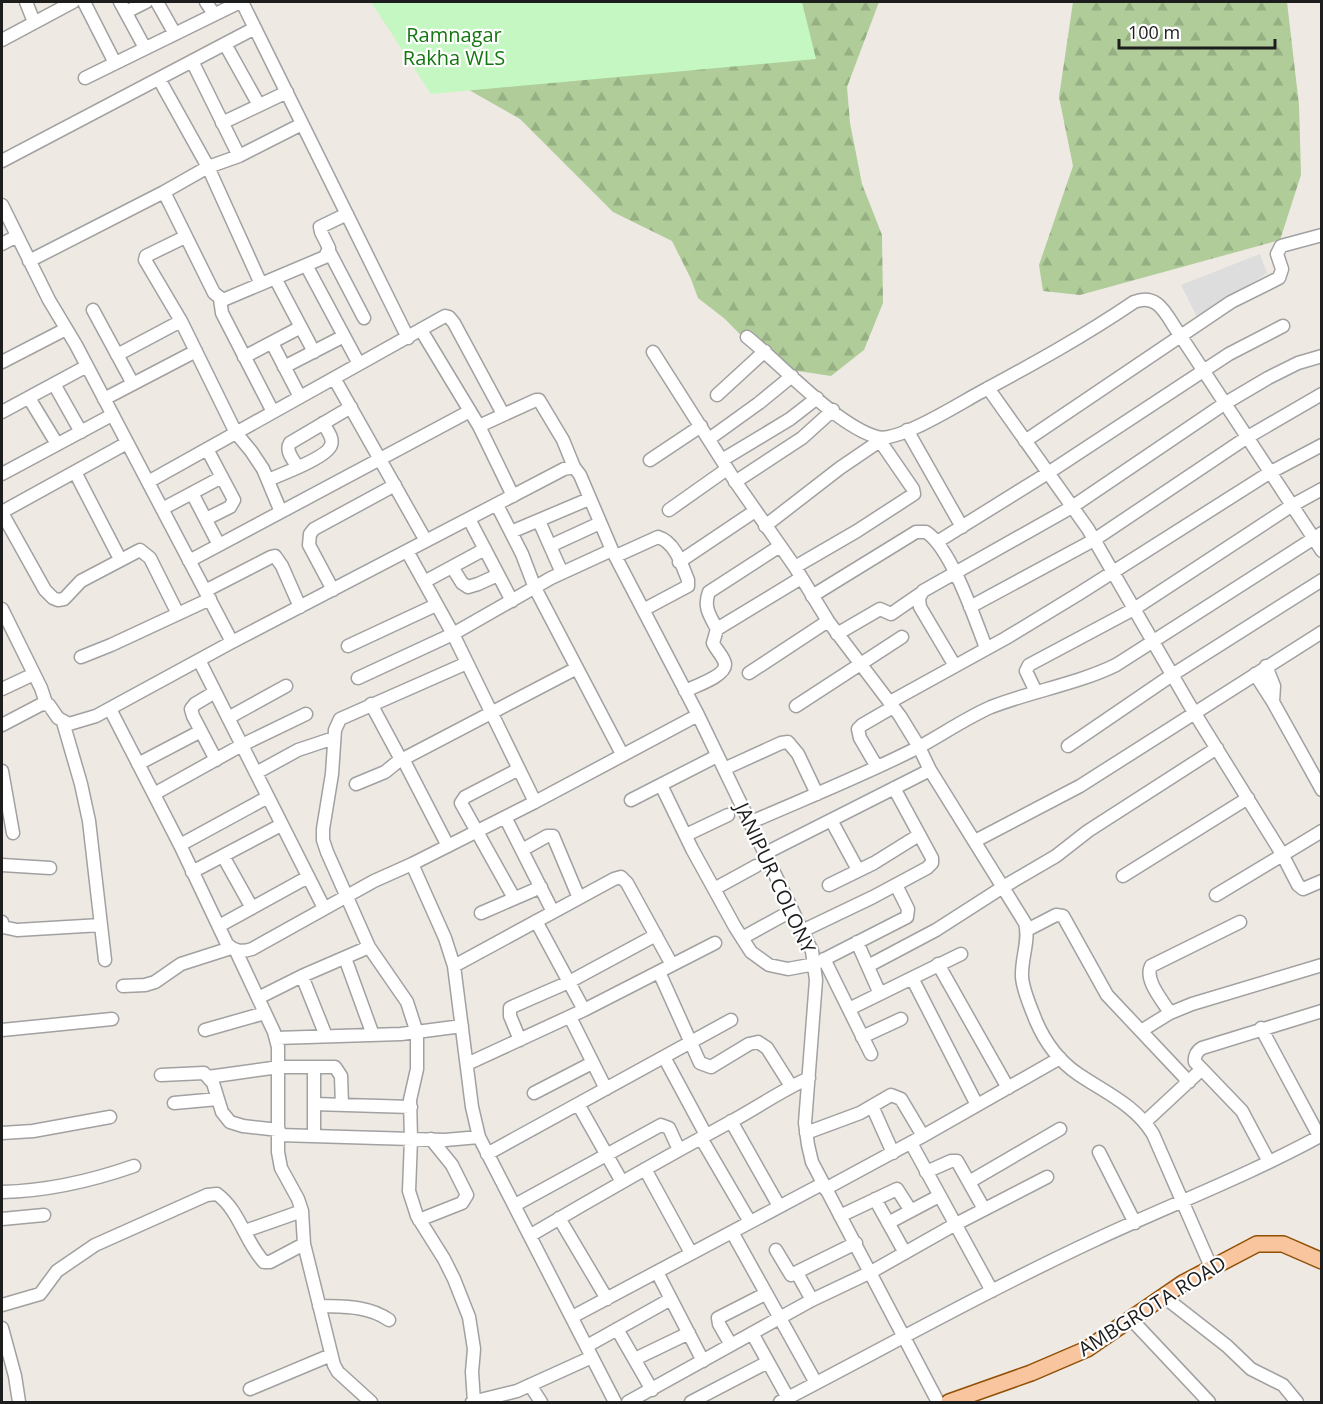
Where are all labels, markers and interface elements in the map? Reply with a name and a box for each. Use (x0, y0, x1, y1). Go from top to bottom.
scale bar (1119, 12, 1275, 50)
text: 100 m (1128, 20, 1180, 44)
park label: Ramnagar Rakha WLS (403, 21, 505, 71)
street label: JANIPUR COLONY (728, 796, 823, 958)
street label: AMBGROTA ROAD (1073, 1249, 1231, 1362)

